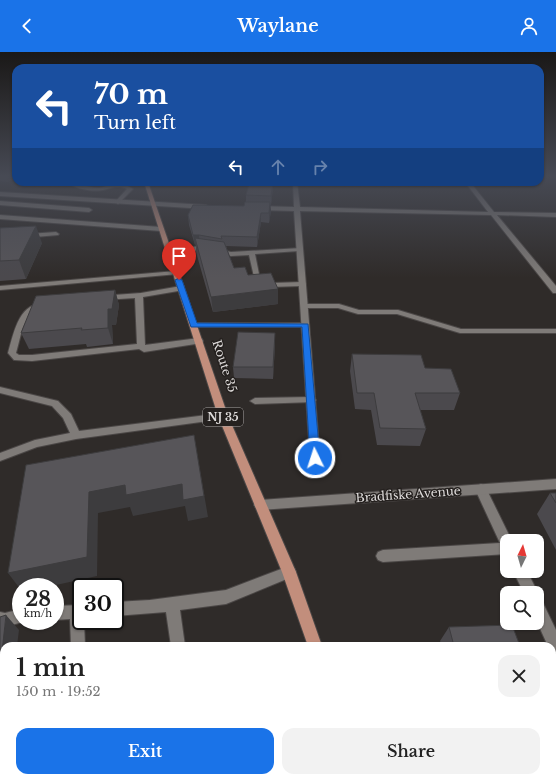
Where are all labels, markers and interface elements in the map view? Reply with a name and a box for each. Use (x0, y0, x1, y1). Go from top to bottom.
icon: back (16, 15, 38, 37)
text: Waylane (237, 15, 319, 37)
icon: person (518, 15, 540, 37)
text: 70 m (94, 77, 168, 112)
icon: left (28, 80, 80, 132)
text: Turn left (94, 112, 176, 134)
icon: left (225, 156, 247, 178)
icon: ahead (267, 156, 289, 178)
icon: right (309, 156, 331, 178)
pin (162, 239, 196, 280)
icon: arrive (168, 245, 190, 267)
street label: Route 35 (209, 338, 241, 394)
road number: NJ 35 (203, 408, 243, 426)
position arrow (294, 437, 336, 479)
street label: Bradfiske Avenue (355, 483, 461, 505)
north arrow (500, 534, 544, 578)
map controls (500, 534, 544, 630)
speed limit sign: 30 (72, 578, 124, 630)
button: search (500, 586, 544, 630)
text: 28 (25, 587, 51, 611)
text: km/h (24, 607, 52, 620)
text: 1 min (16, 653, 85, 682)
button: close (498, 655, 540, 697)
text: 150 m · 19:52 (16, 683, 101, 700)
button: Exit (16, 728, 274, 774)
button: Share (282, 728, 540, 774)

